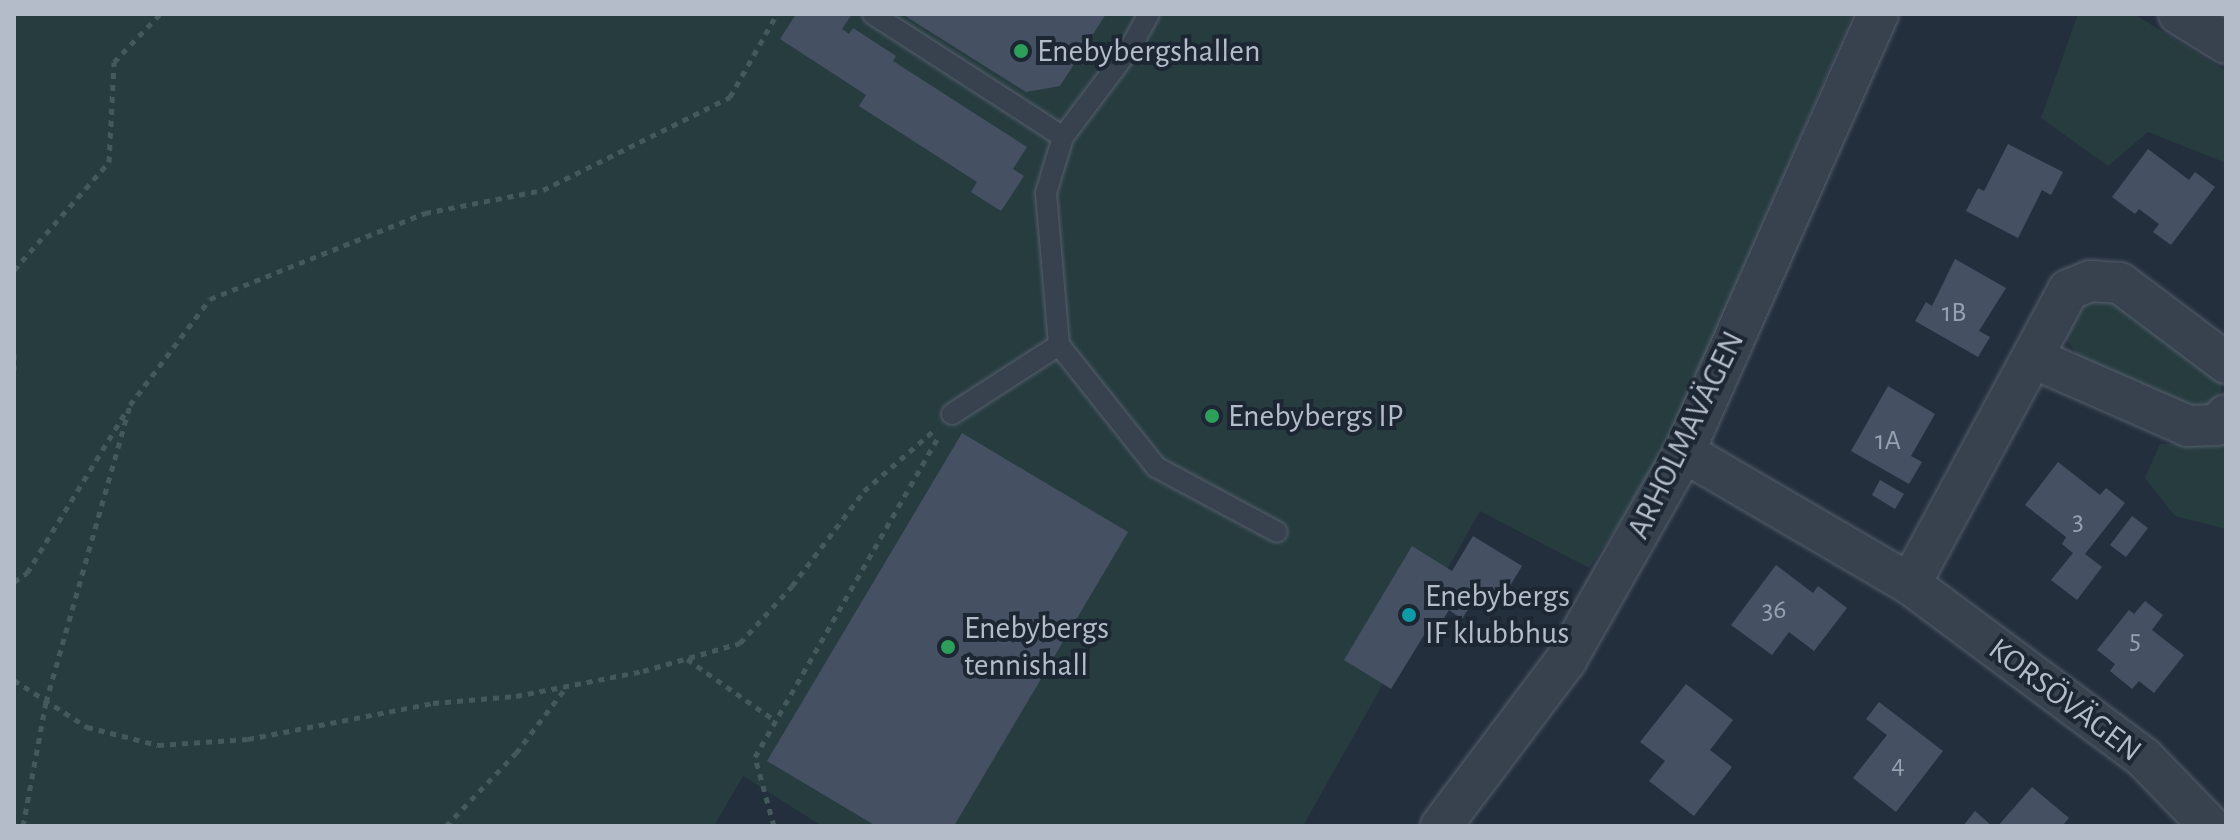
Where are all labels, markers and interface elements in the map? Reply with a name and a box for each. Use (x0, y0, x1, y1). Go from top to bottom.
place label: Enebybergshallen (1037, 32, 1260, 70)
marker: Enebybergshallen (1012, 42, 1030, 60)
house number: 1B (1942, 296, 1966, 330)
street label: ARHOLMAVÄGEN (1619, 325, 1753, 545)
place label: Enebybergs IP (1228, 397, 1403, 435)
marker: Enebybergs IP (1203, 407, 1221, 425)
house number: 1A (1875, 424, 1901, 458)
house number: 3 (2072, 504, 2084, 538)
place label: Enebybergs IF klubbhus (1425, 578, 1570, 653)
house number: 36 (1762, 593, 1786, 627)
marker: Enebybergs IF klubbhus (1400, 606, 1418, 624)
place label: Enebybergs tennishall (964, 610, 1109, 685)
house number: 5 (2129, 623, 2141, 657)
street label: KORSÖVÄGEN (1981, 630, 2149, 770)
marker: Enebybergs tennishall (939, 638, 957, 656)
house number: 4 (1891, 748, 1905, 782)

